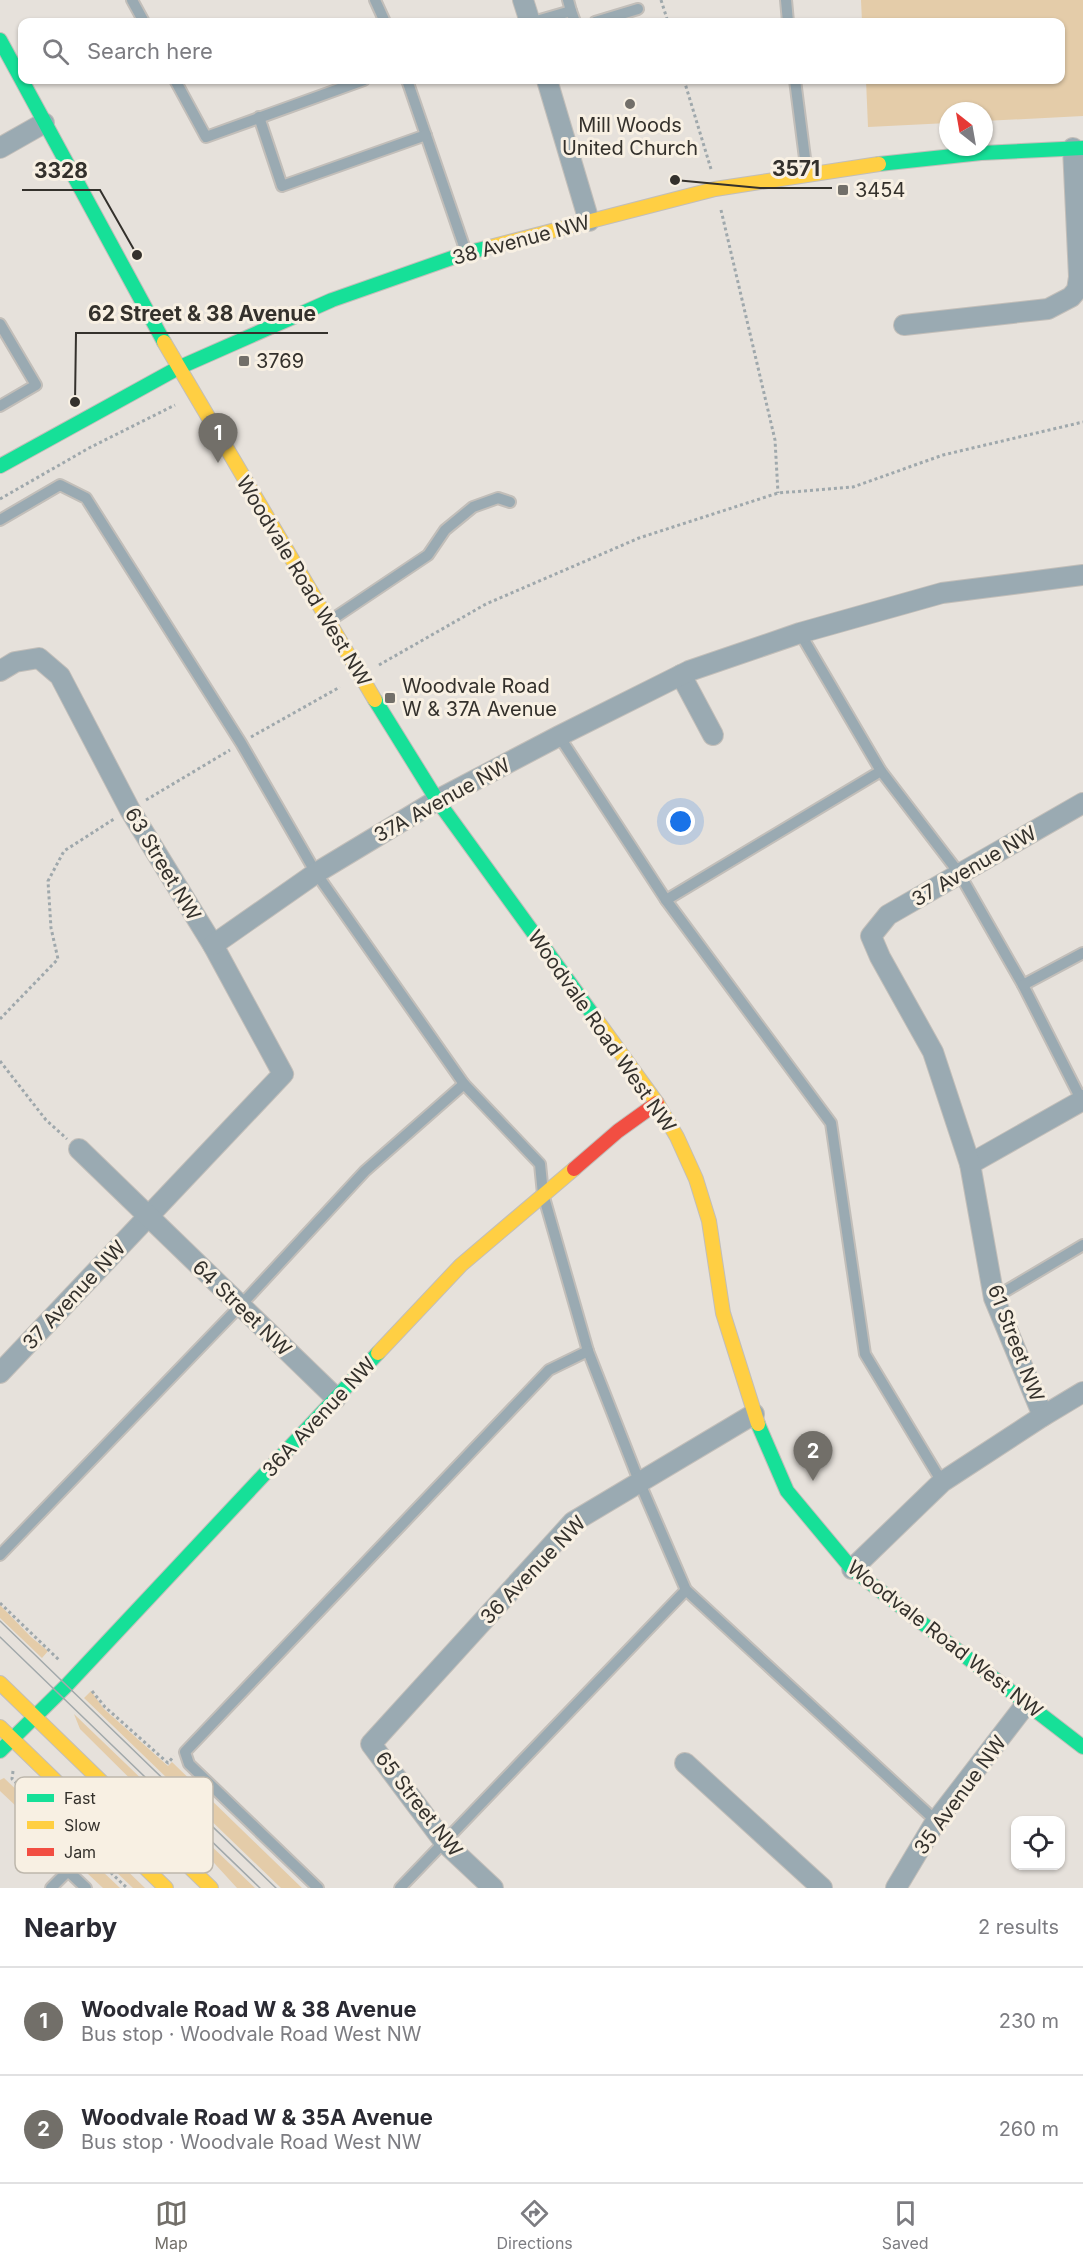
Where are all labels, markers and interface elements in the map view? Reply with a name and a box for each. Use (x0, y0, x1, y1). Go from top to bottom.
search box (18, 18, 1065, 84)
icon: search (39, 35, 72, 68)
text: Search here (87, 38, 213, 64)
marker: Mill Woods United Church (623, 97, 637, 111)
north arrow (939, 102, 993, 156)
place label: Mill Woods United Church (562, 113, 698, 160)
callout: 3571 (760, 149, 832, 188)
callout: 3328 (22, 151, 100, 190)
text: 3571 (772, 156, 820, 181)
text: 3328 (34, 158, 88, 183)
place label: 3454 (855, 178, 905, 202)
marker: 3454 (836, 183, 850, 197)
street label: 38 Avenue NW (450, 210, 592, 270)
callout: 62 Street & 38 Avenue (76, 294, 328, 333)
text: 62 Street & 38 Avenue (88, 301, 316, 326)
place label: 3769 (256, 349, 304, 373)
marker: 3769 (237, 354, 251, 368)
pin: 1 (198, 414, 238, 463)
street label: Woodvale Road West NW (232, 471, 377, 691)
place label: Woodvale Road W & 37A Avenue (402, 674, 557, 721)
marker: Woodvale Road W & 37A Avenue (383, 691, 397, 705)
street label: 37A Avenue NW (370, 753, 514, 847)
street label: 63 Street NW (120, 803, 206, 925)
your location (666, 807, 695, 836)
street label: 37 Avenue NW (907, 820, 1041, 911)
street label: Woodvale Road West NW (523, 925, 681, 1137)
street label: 37 Avenue NW (17, 1235, 131, 1354)
street label: 64 Street NW (188, 1255, 297, 1361)
street label: 61 Street NW (983, 1281, 1049, 1405)
street label: 36A Avenue NW (257, 1352, 381, 1482)
pin: 2 (794, 1432, 832, 1481)
street label: 36 Avenue NW (475, 1511, 591, 1629)
street label: Woodvale Road West NW (843, 1555, 1048, 1723)
street label: 35 Avenue NW (909, 1731, 1011, 1859)
street label: 65 Street NW (370, 1747, 468, 1862)
legend (15, 1777, 213, 1873)
text: Fast (64, 1788, 96, 1808)
text: Slow (64, 1815, 101, 1835)
map controls (1011, 1816, 1065, 1870)
button: locate (1011, 1816, 1065, 1870)
text: Jam (64, 1842, 96, 1862)
text: Nearby (24, 1912, 117, 1943)
text: 2 results (978, 1915, 1059, 1939)
text: Woodvale Road W & 38 Avenue (81, 1996, 417, 2022)
text: 1 (39, 2009, 48, 2033)
text: 230 m (999, 2009, 1059, 2033)
text: Bus stop · Woodvale Road West NW (81, 2022, 422, 2046)
text: Woodvale Road W & 35A Avenue (81, 2104, 433, 2130)
text: 2 (37, 2117, 50, 2141)
text: 260 m (999, 2117, 1059, 2141)
text: Bus stop · Woodvale Road West NW (81, 2130, 422, 2154)
tab: Map (154, 2197, 188, 2253)
tab: Directions (497, 2197, 573, 2253)
tab: Saved (882, 2197, 929, 2253)

